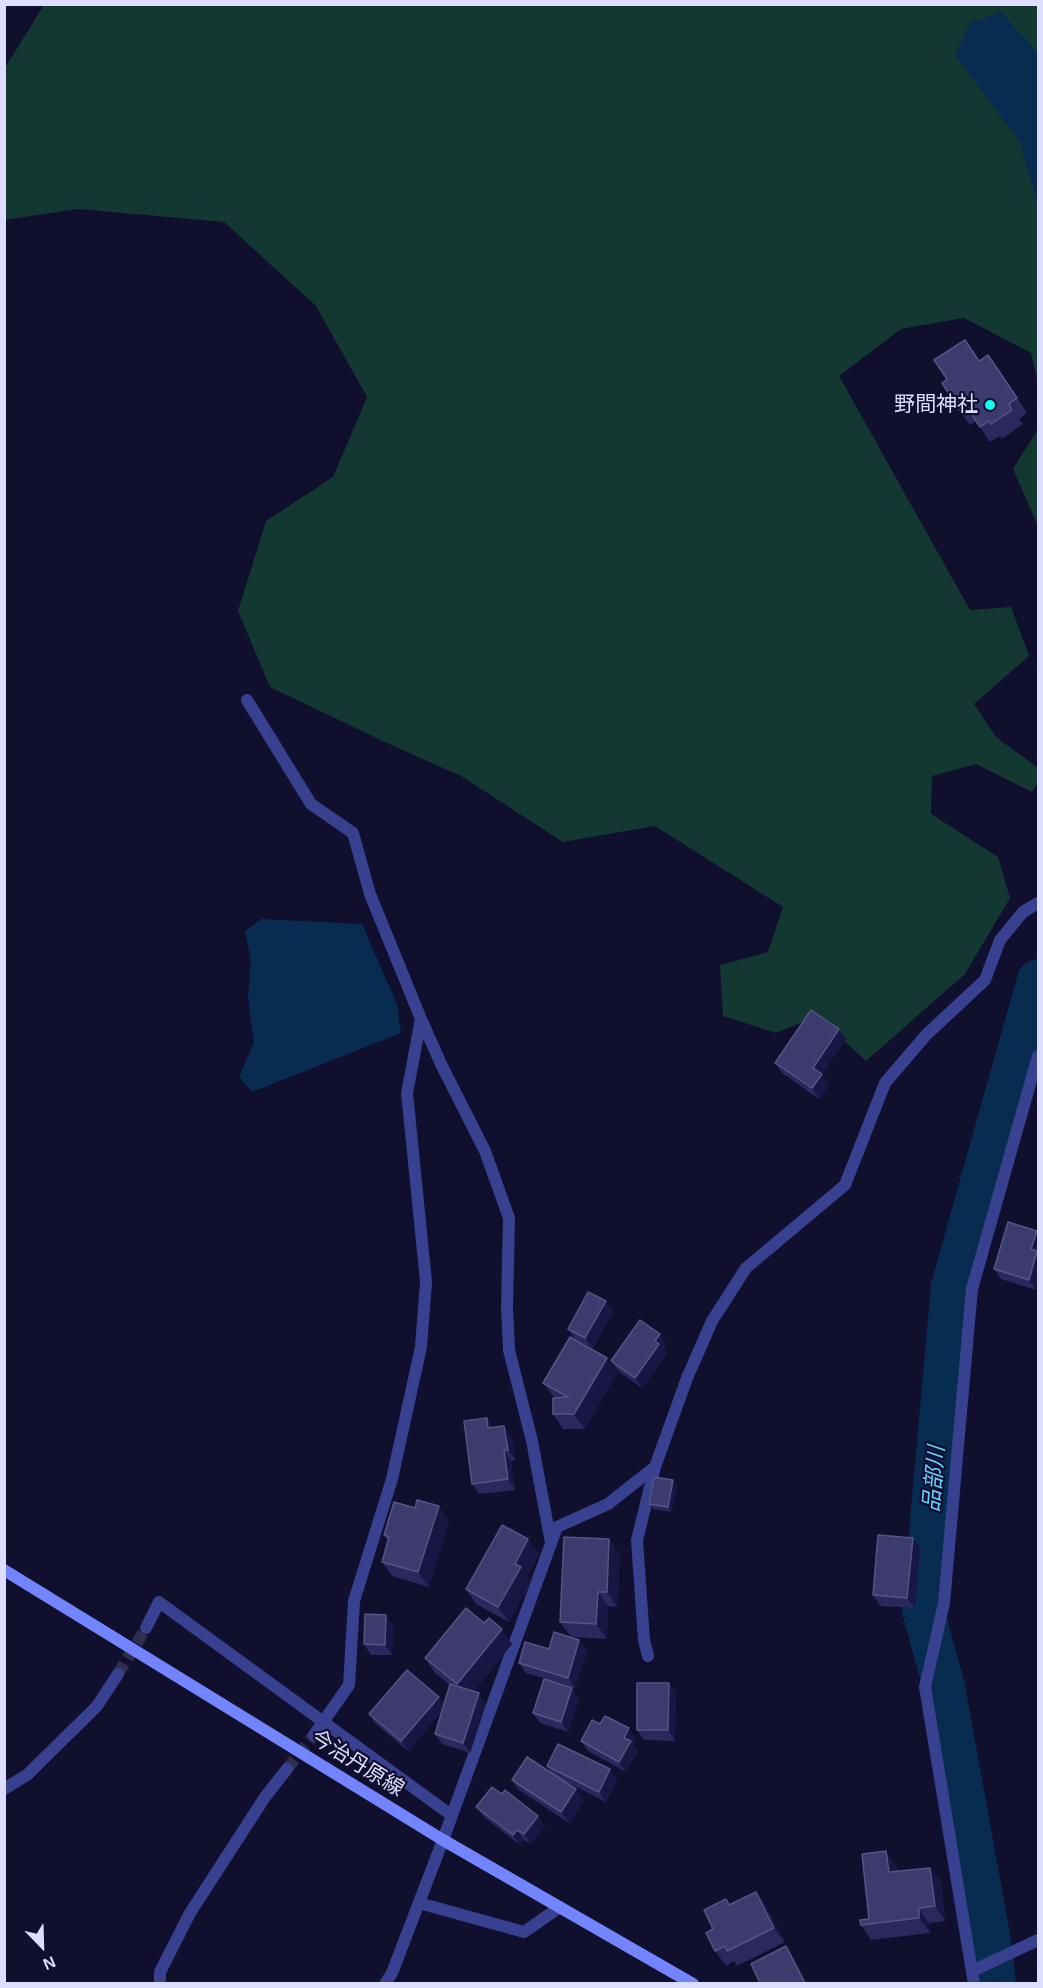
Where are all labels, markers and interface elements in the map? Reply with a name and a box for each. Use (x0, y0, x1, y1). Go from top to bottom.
place label: 野間神社 (894, 392, 978, 418)
marker: 野間神社 (983, 398, 997, 412)
water label: 品部川 (919, 1445, 951, 1513)
street label: 今治丹原線 (306, 1725, 408, 1803)
north arrow (12, 1916, 72, 1976)
text: N (41, 1953, 58, 1973)

